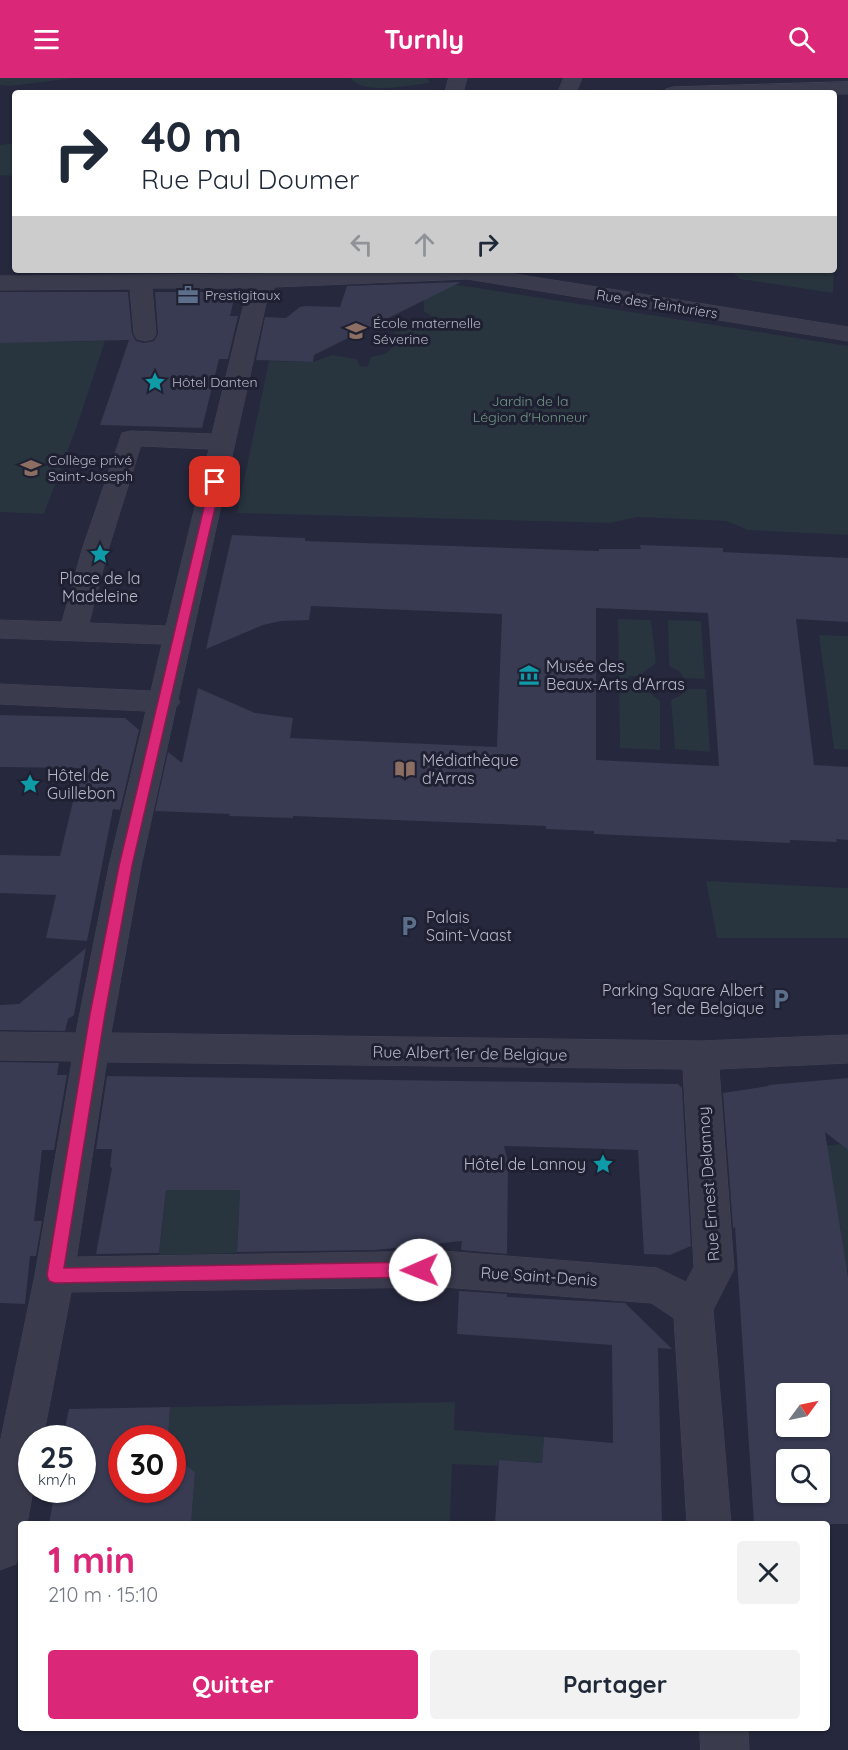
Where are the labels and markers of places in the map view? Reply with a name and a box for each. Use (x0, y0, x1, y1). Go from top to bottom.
office icon: Prestigitaux (176, 283, 200, 307)
place label: Prestigitaux (205, 286, 280, 304)
place label: École maternelle Séverine (373, 314, 481, 348)
school or university icon: École maternelle Séverine (344, 319, 368, 343)
place icon: Hôtel Danten (143, 370, 167, 394)
place label: Hôtel Danten (172, 373, 257, 391)
place label: Collège privé Saint-Joseph (48, 451, 133, 485)
school or university icon: Collège privé Saint-Joseph (19, 456, 43, 480)
pin (189, 456, 240, 507)
place icon: Place de la Madeleine (88, 542, 112, 566)
place label: Place de la Madeleine (59, 568, 141, 606)
place label: Musée des Beaux-Arts d'Arras (546, 656, 685, 694)
museum icon: Musée des Beaux-Arts d'Arras (517, 663, 541, 687)
place label: Médiathèque d'Arras (422, 750, 518, 788)
library icon: Médiathèque d'Arras (393, 757, 417, 781)
place label: Hôtel de Guillebon (47, 765, 116, 803)
place icon: Hôtel de Guillebon (18, 772, 42, 796)
place label: Palais Saint-Vaast (426, 907, 512, 945)
parking icon: Palais Saint-Vaast (397, 914, 421, 938)
place label: Parking Square Albert 1er de Belgique (602, 980, 764, 1018)
parking icon: Parking Square Albert 1er de Belgique (769, 987, 793, 1011)
place icon: Hôtel de Lannoy (591, 1152, 615, 1176)
place label: Hôtel de Lannoy (464, 1154, 586, 1174)

